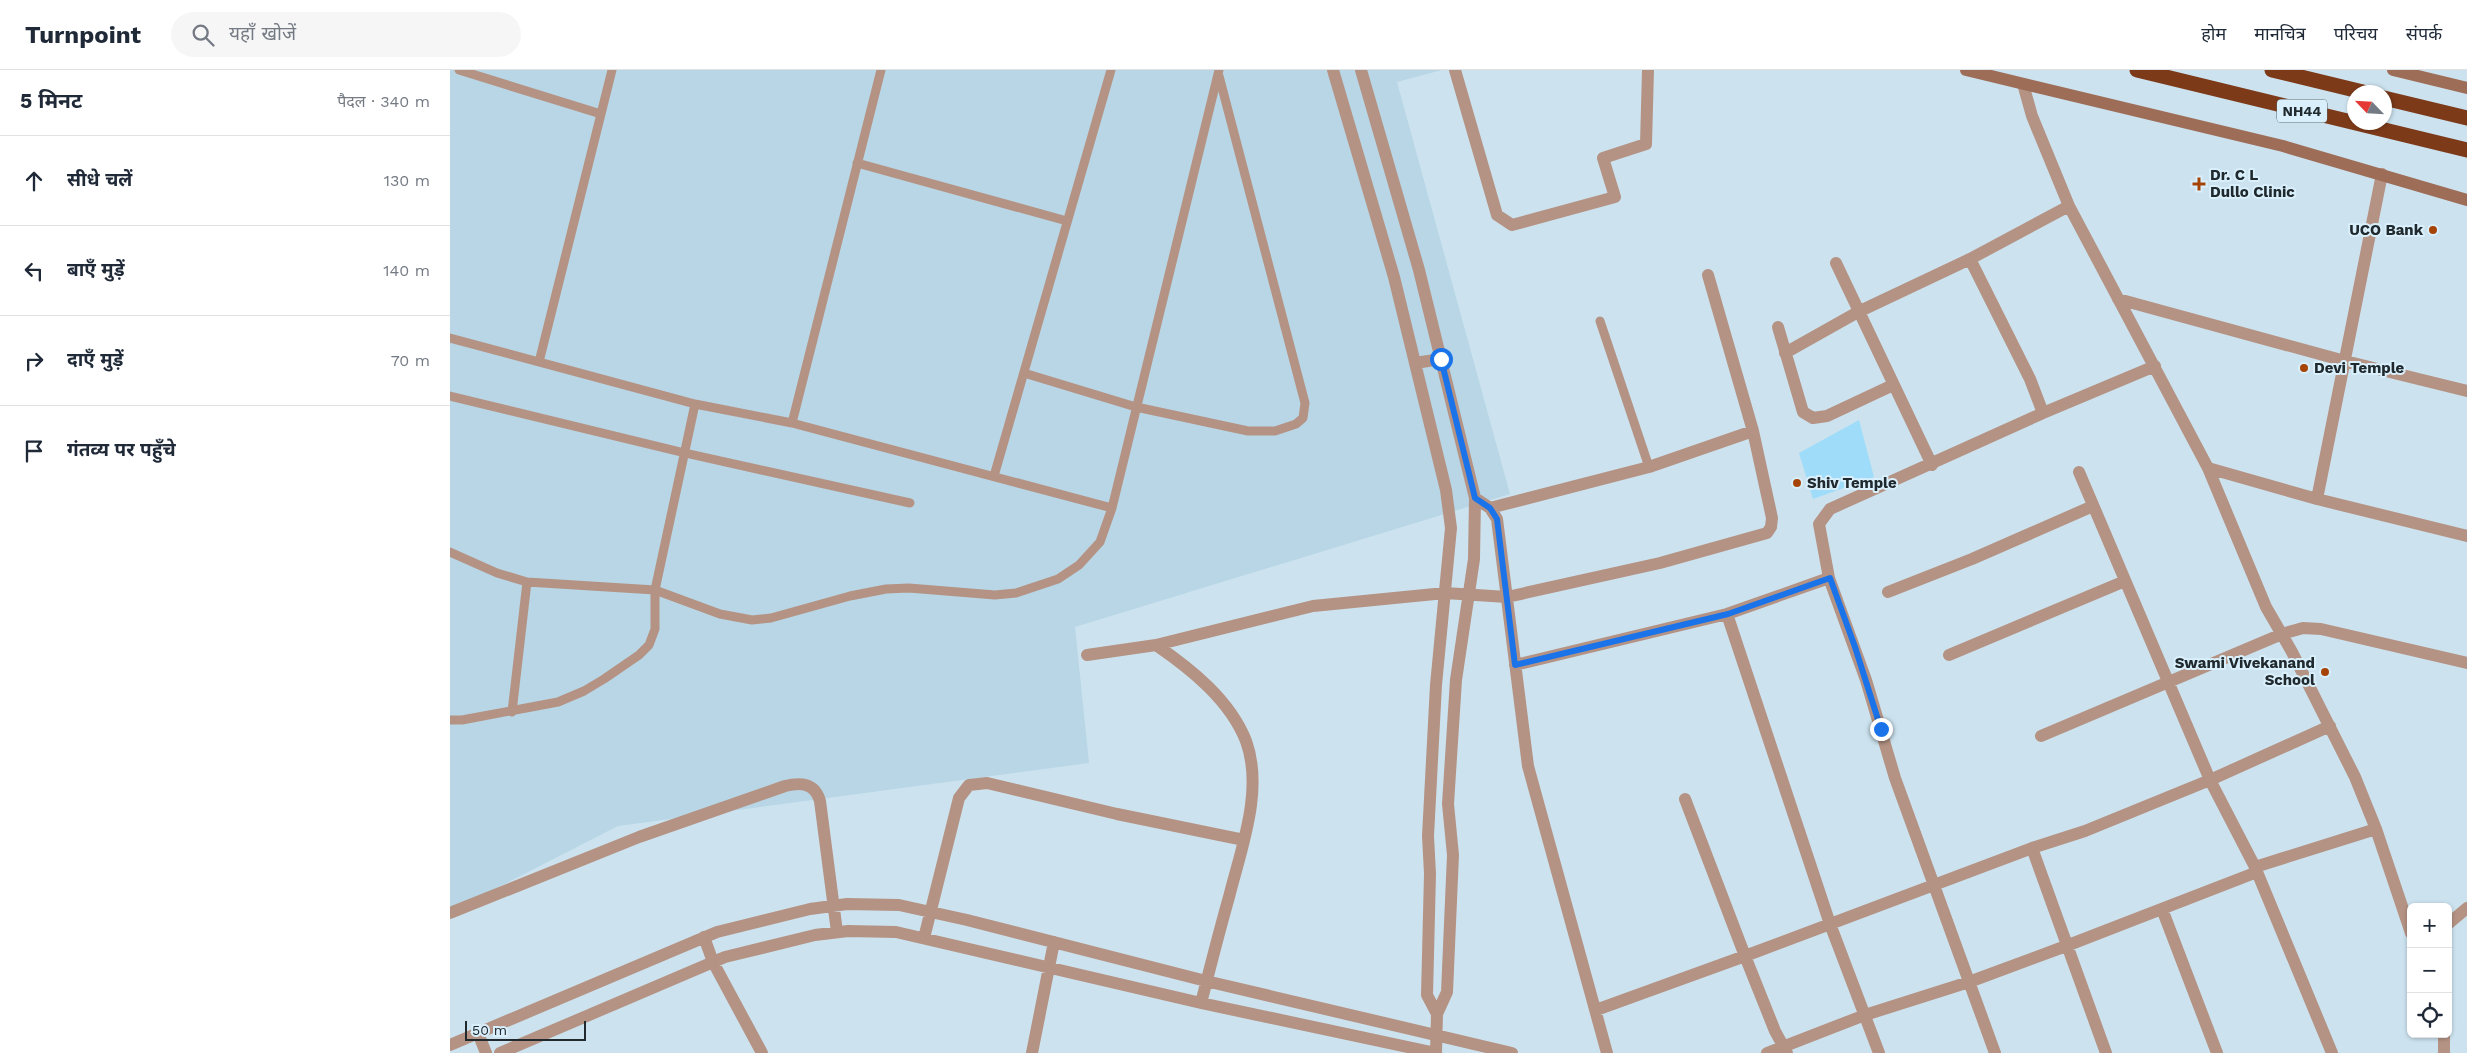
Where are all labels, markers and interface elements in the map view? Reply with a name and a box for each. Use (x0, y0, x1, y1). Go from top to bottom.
search box (171, 12, 521, 57)
text: Turnpoint (25, 21, 141, 49)
icon: search (189, 21, 217, 49)
text: यहाँ खोजें (229, 22, 296, 45)
text: होम (2201, 23, 2226, 44)
text: मानचित्र (2254, 23, 2306, 44)
text: परिचय (2334, 23, 2378, 44)
text: संपर्क (2406, 23, 2442, 44)
north arrow (2347, 85, 2392, 130)
text: 5 मिनट (20, 88, 82, 113)
text: पैदल · 340 m (337, 92, 430, 111)
road number: NH44 (2277, 99, 2327, 122)
place label: Dr. C L Dullo Clinic (2210, 166, 2295, 201)
icon: ahead (20, 167, 48, 195)
text: सीधे चलें (67, 168, 132, 191)
text: 130 m (384, 171, 430, 190)
marker: Dr. C L Dullo Clinic (2192, 177, 2206, 191)
place label: UCO Bank (2349, 221, 2424, 239)
marker: UCO Bank (2427, 224, 2439, 236)
icon: left (20, 257, 48, 285)
text: बाएँ मुड़ें (67, 258, 125, 281)
text: 140 m (383, 261, 430, 280)
icon: right (20, 347, 48, 375)
text: दाएँ मुड़ें (67, 348, 123, 371)
route start (1430, 348, 1453, 371)
text: 70 m (391, 351, 430, 370)
place label: Devi Temple (2314, 359, 2405, 377)
marker: Devi Temple (2298, 362, 2310, 374)
icon: arrive (20, 437, 48, 465)
text: गंतव्य पर पहुँचे (67, 438, 176, 461)
place label: Shiv Temple (1807, 474, 1897, 492)
marker: Shiv Temple (1791, 477, 1803, 489)
place label: Swami Vivekanand School (2175, 654, 2315, 689)
marker: Swami Vivekanand School (2319, 666, 2331, 678)
route end (1870, 718, 1893, 741)
map controls (2407, 903, 2452, 1038)
button: + (2407, 903, 2452, 948)
button: − (2407, 948, 2452, 993)
button: locate (2407, 993, 2452, 1038)
scale bar (465, 1018, 586, 1041)
text: 50 m (472, 1022, 507, 1038)

